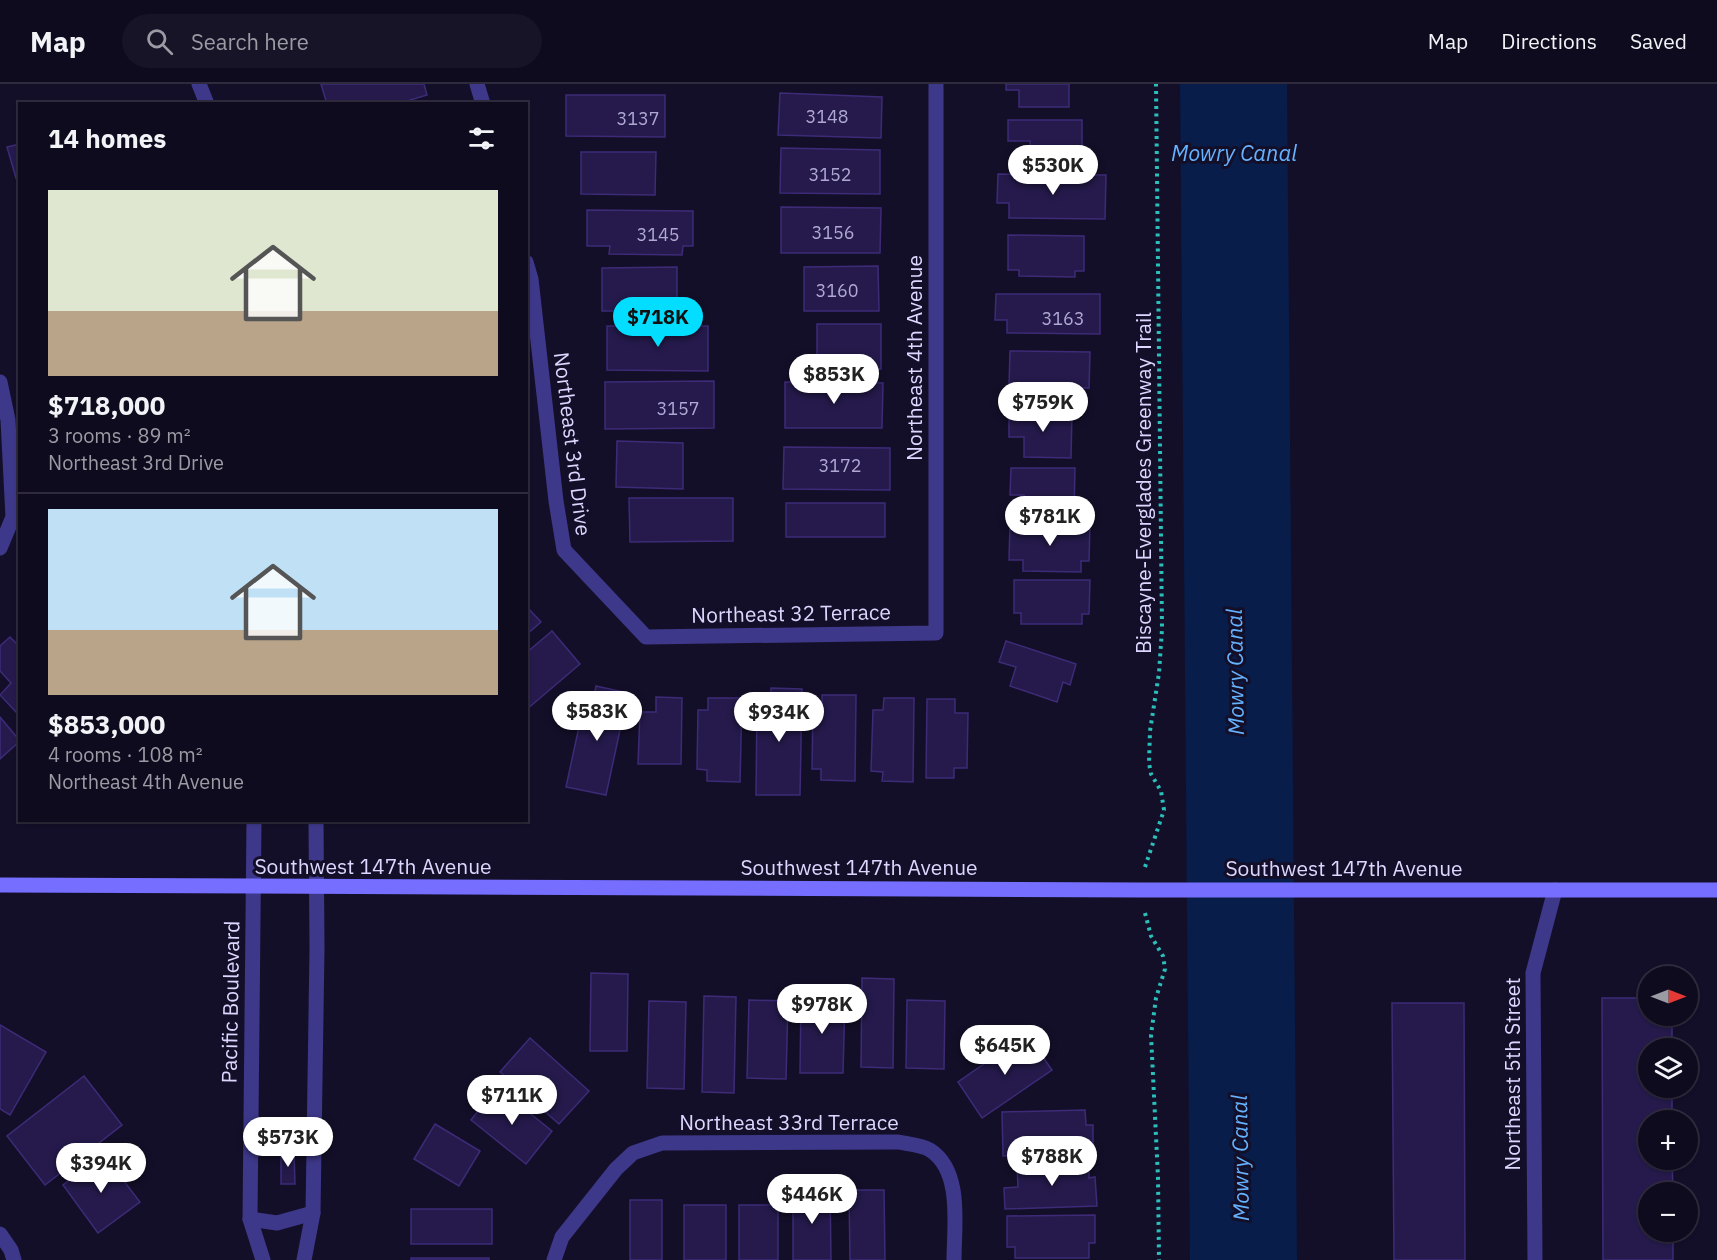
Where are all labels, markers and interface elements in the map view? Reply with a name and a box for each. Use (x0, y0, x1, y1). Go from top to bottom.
search box (122, 14, 542, 68)
text: Map (30, 23, 86, 60)
icon: search (143, 25, 176, 58)
text: Search here (191, 27, 309, 56)
text: Map (1428, 27, 1468, 55)
text: Directions (1501, 27, 1597, 55)
text: Saved (1630, 27, 1687, 55)
house number: 3148 (805, 105, 849, 128)
house number: 3137 (616, 107, 660, 130)
text: 14 homes (48, 121, 166, 155)
icon: filters (465, 122, 498, 155)
water label: Mowry Canal (1171, 138, 1297, 167)
pin: $530K (1011, 145, 1095, 196)
text: $530K (1022, 151, 1084, 178)
house number: 3152 (808, 163, 852, 186)
house number: 3156 (811, 221, 855, 244)
house number: 3145 (636, 223, 680, 246)
icon: home (219, 229, 327, 337)
street label: Northeast 4th Avenue (900, 255, 928, 461)
house number: 3160 (815, 279, 859, 302)
pin: $718K (616, 297, 700, 348)
text: $718K (627, 303, 689, 330)
house number: 3163 (1041, 307, 1085, 330)
street label: Biscayne-Everglades Greenway Trail (1129, 312, 1157, 654)
street label: Northeast 3rd Drive (548, 350, 598, 537)
pin: $853K (792, 354, 876, 405)
text: $853K (803, 360, 865, 387)
pin: $759K (1001, 382, 1085, 433)
text: $718,000 (48, 388, 165, 422)
text: $759K (1012, 388, 1074, 415)
house number: 3157 (656, 397, 700, 420)
text: 3 rooms · 89 m² (48, 422, 191, 449)
text: Northeast 3rd Drive (48, 449, 224, 476)
house number: 3172 (818, 454, 862, 477)
pin: $781K (1008, 496, 1092, 547)
text: $781K (1019, 502, 1081, 529)
icon: home (219, 548, 327, 656)
street label: Northeast 32 Terrace (691, 597, 891, 629)
water label: Mowry Canal (1219, 609, 1250, 735)
pin: $583K (555, 691, 639, 742)
pin: $934K (737, 692, 821, 743)
text: $583K (566, 697, 628, 724)
text: $934K (748, 698, 810, 725)
text: $853,000 (48, 707, 165, 741)
text: 4 rooms · 108 m² (48, 741, 203, 768)
text: Northeast 4th Avenue (48, 768, 244, 795)
street label: Southwest 147th Avenue (254, 852, 492, 880)
street label: Southwest 147th Avenue (740, 853, 978, 881)
street label: Southwest 147th Avenue (1225, 854, 1463, 882)
street label: Pacific Boulevard (215, 920, 245, 1083)
north arrow (1638, 966, 1698, 1026)
map controls (1638, 966, 1698, 1242)
street label: Northeast 5th Street (1498, 977, 1526, 1171)
pin: $978K (780, 984, 864, 1035)
text: $978K (791, 990, 853, 1017)
pin: $645K (963, 1025, 1047, 1076)
text: $645K (974, 1031, 1036, 1058)
button: layers (1638, 1038, 1698, 1098)
pin: $711K (470, 1075, 554, 1126)
text: $711K (481, 1081, 543, 1108)
water label: Mowry Canal (1224, 1095, 1255, 1221)
street label: Northeast 33rd Terrace (679, 1108, 899, 1136)
button: + (1638, 1110, 1698, 1170)
pin: $573K (246, 1117, 330, 1168)
text: $573K (257, 1123, 319, 1150)
pin: $788K (1010, 1136, 1094, 1187)
text: $788K (1021, 1142, 1083, 1169)
pin: $394K (59, 1143, 143, 1194)
text: $394K (70, 1149, 132, 1176)
pin: $446K (770, 1174, 854, 1225)
text: $446K (781, 1180, 843, 1207)
button: − (1638, 1182, 1698, 1242)

